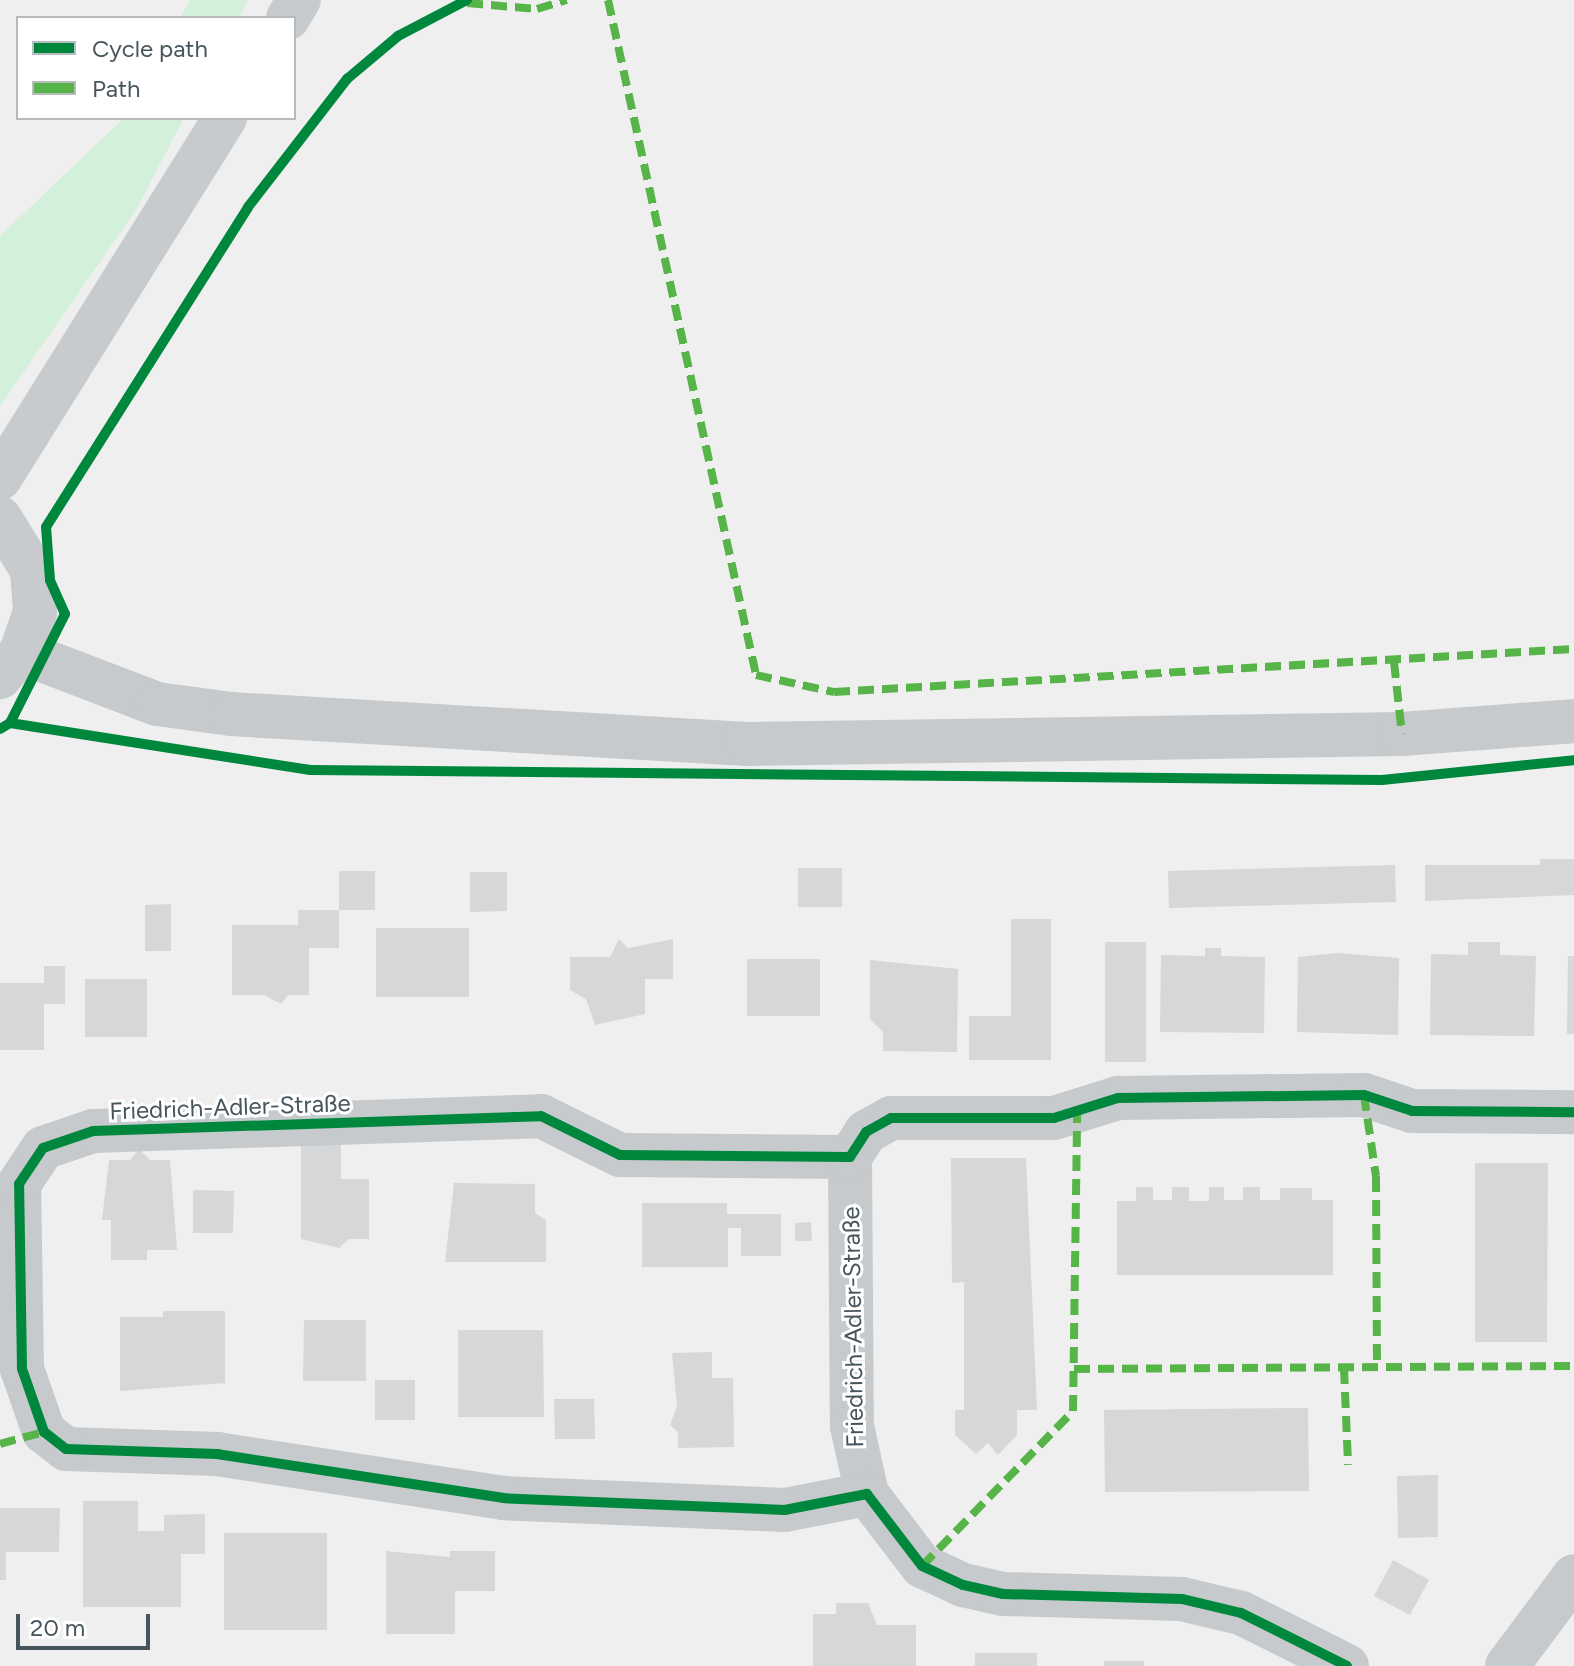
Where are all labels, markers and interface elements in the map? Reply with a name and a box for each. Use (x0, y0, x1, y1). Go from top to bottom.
legend (16, 16, 296, 120)
text: Cycle path (92, 34, 208, 63)
text: Path (92, 74, 140, 103)
street label: Friedrich-Adler-Straße (109, 1088, 351, 1126)
street label: Friedrich-Adler-Straße (836, 1206, 870, 1448)
scale bar (20, 1598, 154, 1648)
text: 20 m (30, 1613, 85, 1642)

